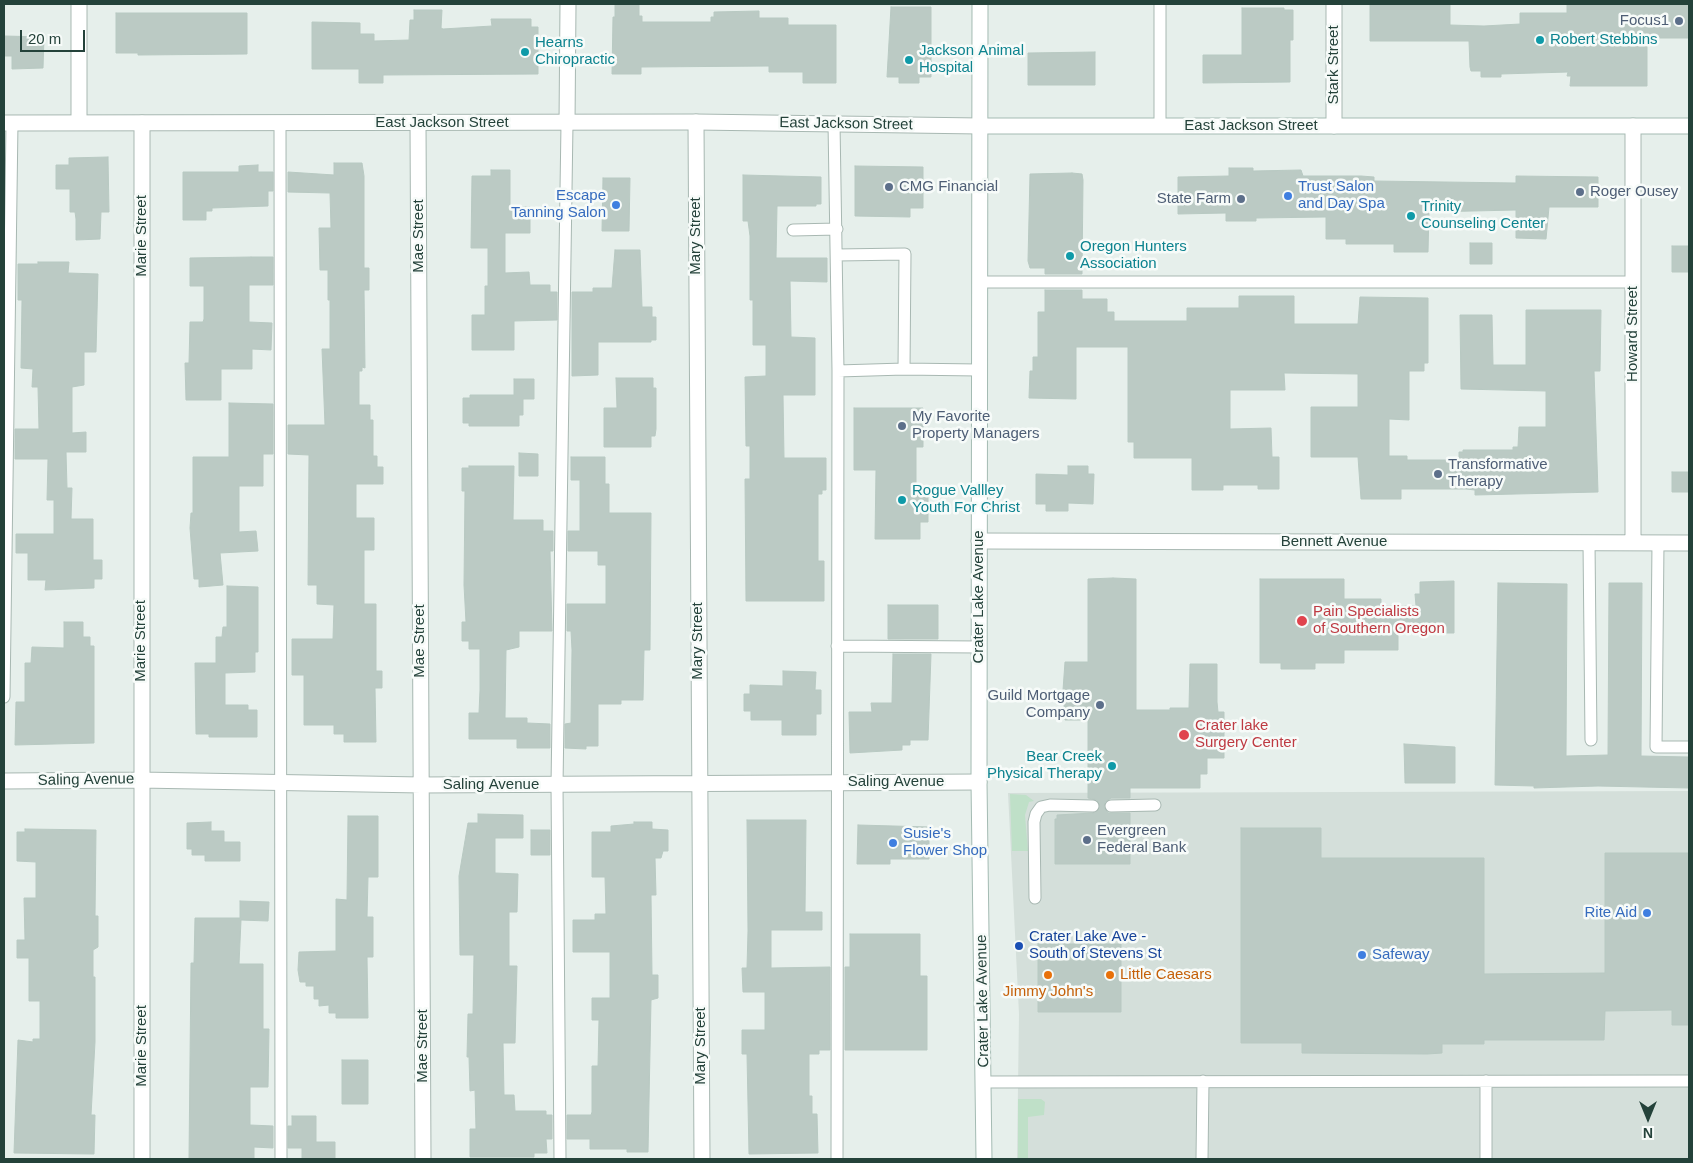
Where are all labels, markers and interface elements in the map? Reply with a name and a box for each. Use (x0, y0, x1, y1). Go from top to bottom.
place label: Focus1 (1620, 12, 1669, 30)
marker: Focus1 (1673, 15, 1685, 27)
scale bar (22, 20, 88, 52)
street label: Stark Street (1325, 25, 1343, 105)
text: 20 m (28, 30, 61, 47)
place label: Robert Stebbins (1550, 31, 1658, 49)
place label: Hearns Chiropractic (535, 34, 615, 69)
marker: Robert Stebbins (1534, 34, 1546, 46)
place label: Jackson Animal Hospital (919, 42, 1024, 77)
marker: Hearns Chiropractic (519, 46, 531, 58)
marker: Jackson Animal Hospital (903, 54, 915, 66)
street label: East Jackson Street (375, 114, 509, 132)
street label: East Jackson Street (779, 114, 913, 134)
street label: East Jackson Street (1184, 117, 1318, 135)
place label: CMG Financial (899, 178, 998, 196)
place label: Trust Salon and Day Spa (1298, 178, 1385, 213)
marker: CMG Financial (883, 181, 895, 193)
place label: Roger Ousey (1590, 183, 1678, 201)
marker: Roger Ousey (1574, 186, 1586, 198)
place label: Escape Tanning Salon (511, 187, 606, 222)
place label: State Farm (1157, 190, 1231, 208)
marker: Trust Salon and Day Spa (1282, 190, 1294, 202)
marker: State Farm (1235, 193, 1247, 205)
street label: Marie Street (133, 195, 151, 277)
street label: Mary Street (687, 197, 705, 275)
place label: Trinity Counseling Center (1421, 198, 1545, 233)
street label: Mae Street (410, 199, 428, 273)
marker: Escape Tanning Salon (610, 199, 622, 211)
marker: Trinity Counseling Center (1405, 210, 1417, 222)
place label: Oregon Hunters Association (1080, 238, 1187, 273)
marker: Oregon Hunters Association (1064, 250, 1076, 262)
street label: Howard Street (1624, 286, 1642, 382)
place label: My Favorite Property Managers (912, 408, 1040, 443)
marker: My Favorite Property Managers (896, 420, 908, 432)
place label: Transformative Therapy (1448, 456, 1547, 491)
marker: Transformative Therapy (1432, 468, 1444, 480)
place label: Rogue Vallley Youth For Christ (912, 482, 1020, 517)
marker: Rogue Vallley Youth For Christ (896, 494, 908, 506)
street label: Crater Lake Avenue (970, 530, 988, 664)
street label: Bennett Avenue (1281, 533, 1387, 551)
street label: Marie Street (132, 600, 150, 682)
street label: Mary Street (689, 602, 707, 680)
place label: Pain Specialists of Southern Oregon (1313, 603, 1445, 638)
street label: Mae Street (411, 604, 429, 678)
marker: Pain Specialists of Southern Oregon (1295, 614, 1309, 628)
place label: Guild Mortgage Company (987, 687, 1090, 722)
marker: Guild Mortgage Company (1094, 699, 1106, 711)
place label: Crater lake Surgery Center (1195, 717, 1297, 752)
marker: Crater lake Surgery Center (1177, 728, 1191, 742)
place label: Bear Creek Physical Therapy (987, 748, 1102, 783)
marker: Bear Creek Physical Therapy (1106, 760, 1118, 772)
street label: Saling Avenue (38, 770, 134, 790)
street label: Saling Avenue (848, 773, 944, 791)
street label: Saling Avenue (443, 776, 539, 794)
place label: Evergreen Federal Bank (1097, 822, 1186, 857)
place label: Susie's Flower Shop (903, 825, 987, 860)
marker: Evergreen Federal Bank (1081, 834, 1093, 846)
marker: Susie's Flower Shop (887, 837, 899, 849)
place label: Rite Aid (1584, 904, 1637, 922)
marker: Rite Aid (1641, 907, 1653, 919)
place label: Crater Lake Ave - South of Stevens St (1029, 928, 1162, 963)
street label: Crater Lake Avenue (973, 934, 993, 1068)
marker: Crater Lake Ave - South of Stevens St (1013, 940, 1025, 952)
place label: Safeway (1372, 946, 1430, 964)
marker: Safeway (1356, 949, 1368, 961)
place label: Little Caesars (1120, 966, 1212, 984)
marker: Jimmy John's (1042, 969, 1054, 981)
marker: Little Caesars (1104, 969, 1116, 981)
place label: Jimmy John's (1003, 983, 1093, 1001)
street label: Marie Street (133, 1005, 151, 1087)
street label: Mary Street (692, 1007, 710, 1085)
street label: Mae Street (414, 1009, 432, 1083)
north arrow (1623, 1093, 1673, 1143)
text: N (1643, 1125, 1653, 1141)

